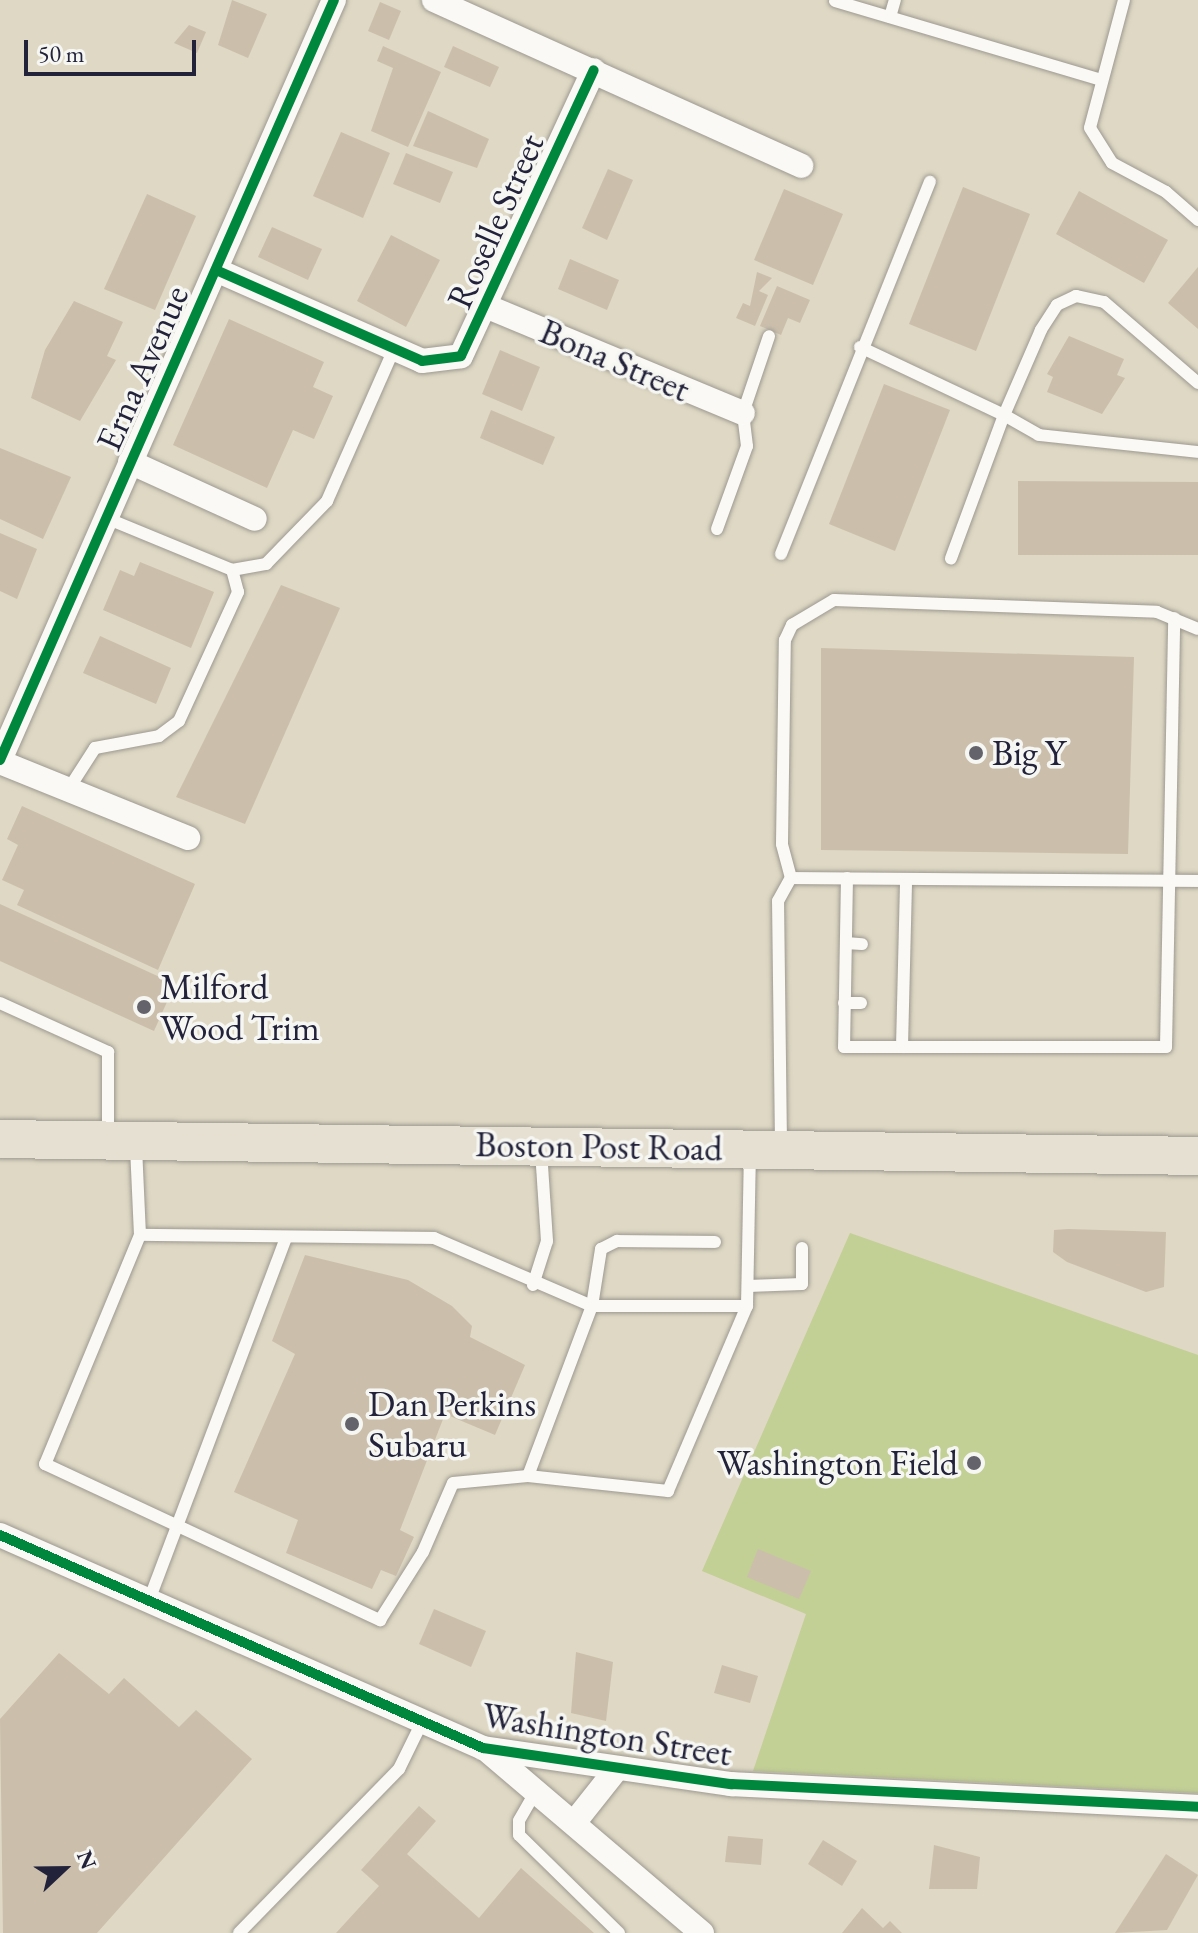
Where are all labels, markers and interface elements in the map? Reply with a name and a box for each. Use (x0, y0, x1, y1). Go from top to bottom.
scale bar (28, 24, 200, 74)
text: 50 m (38, 38, 85, 69)
street label: Roselle Street (437, 127, 553, 315)
street label: Erna Avenue (86, 279, 198, 457)
street label: Bona Street (534, 309, 696, 411)
place label: Big Y (992, 731, 1066, 775)
marker: Big Y (967, 744, 985, 762)
place label: Milford Wood Trim (160, 964, 320, 1049)
marker: Milford Wood Trim (135, 998, 153, 1016)
street label: Boston Post Road (475, 1122, 723, 1170)
place label: Dan Perkins Subaru (368, 1381, 536, 1466)
marker: Dan Perkins Subaru (343, 1415, 361, 1433)
place label: Washington Field (717, 1441, 958, 1485)
marker: Washington Field (965, 1454, 983, 1472)
street label: Washington Street (479, 1693, 735, 1775)
north arrow (24, 1829, 104, 1909)
text: N (70, 1846, 103, 1874)

